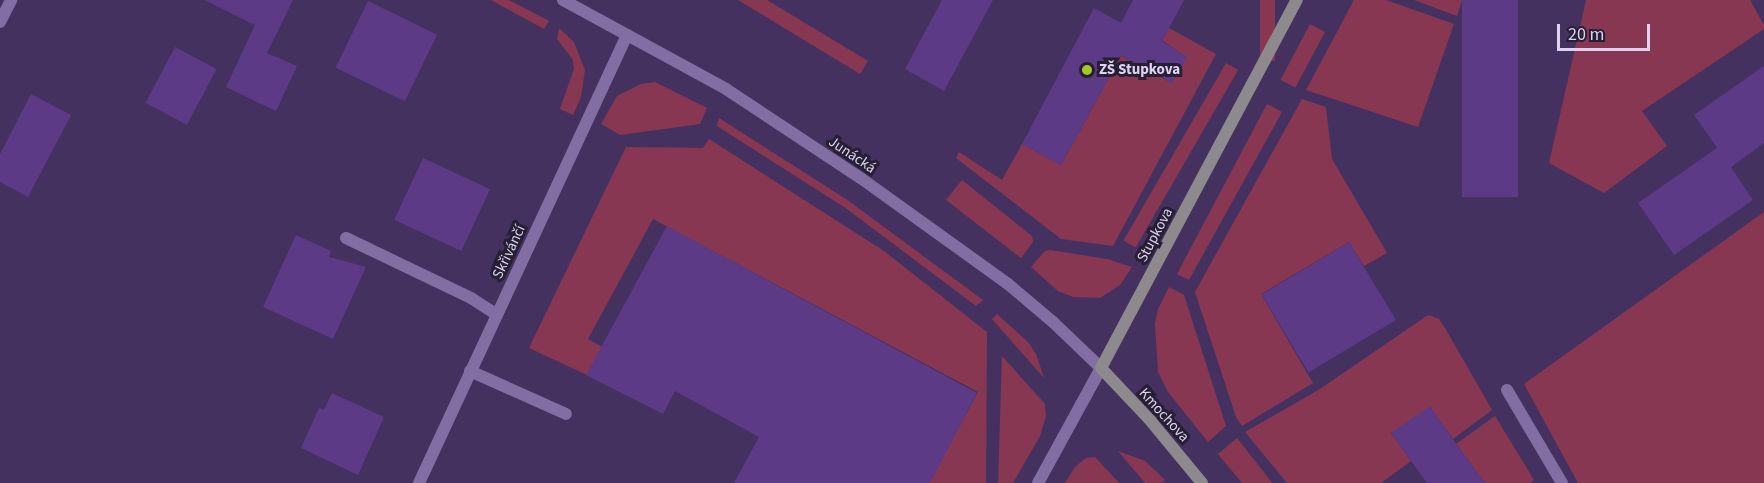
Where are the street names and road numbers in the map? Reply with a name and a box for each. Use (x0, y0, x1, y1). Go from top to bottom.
street label: Junácká (825, 133, 879, 177)
street label: Stupkova (1133, 205, 1177, 265)
street label: Skřivánčí (489, 222, 529, 282)
street label: Kmochova (1135, 384, 1193, 446)

